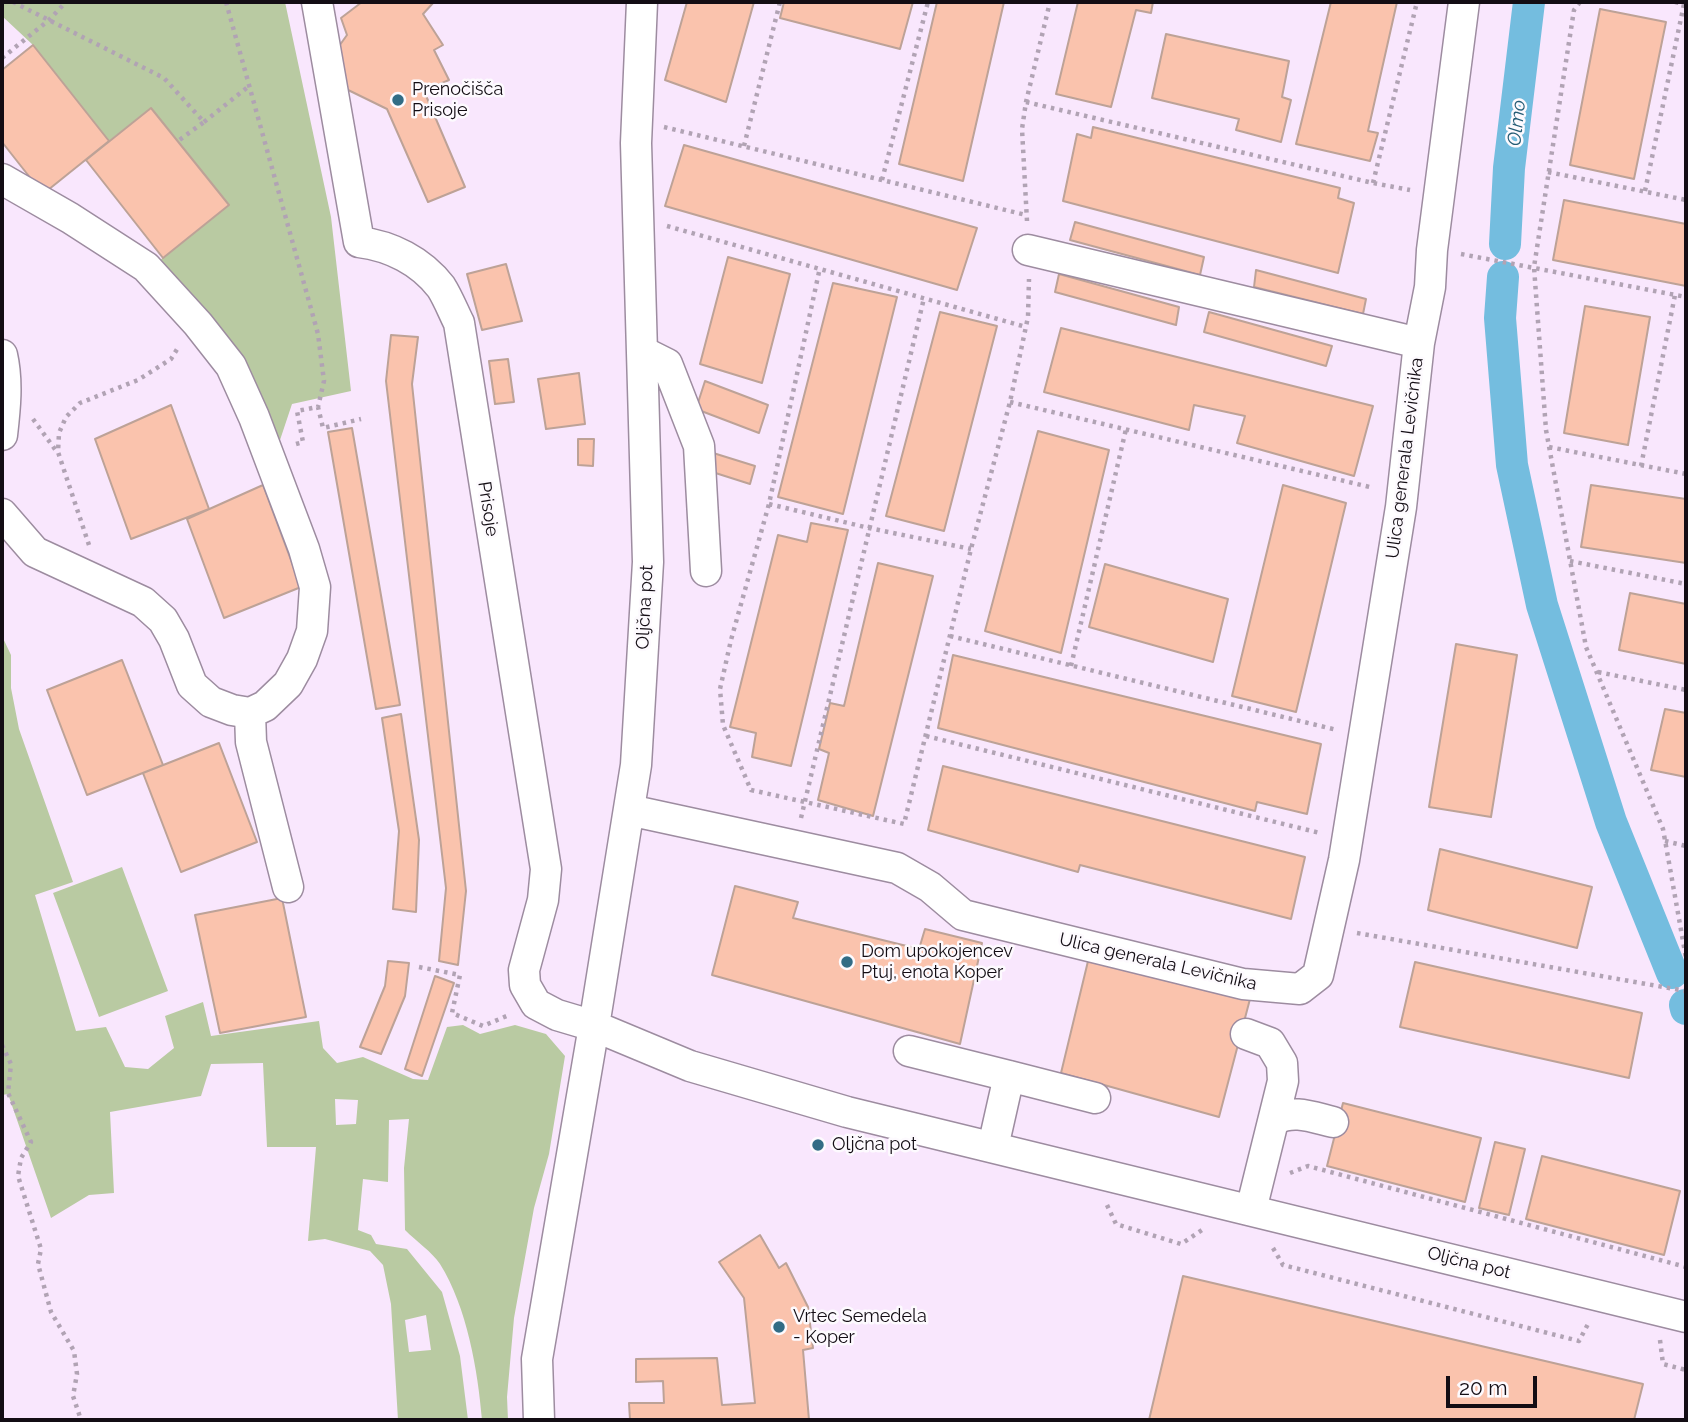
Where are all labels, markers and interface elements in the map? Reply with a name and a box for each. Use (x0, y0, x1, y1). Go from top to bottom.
place label: Prenočišča Prisoje (412, 79, 503, 122)
marker: Prenočišča Prisoje (390, 92, 406, 108)
water label: Olmo (1503, 99, 1531, 147)
street label: Ulica generala Levičnika (1382, 356, 1428, 560)
street label: Prisoje (473, 480, 503, 538)
street label: Oljčna pot (632, 564, 658, 650)
street label: Ulica generala Levičnika (1057, 929, 1259, 995)
place label: Dom upokojencev Ptuj, enota Koper (861, 941, 1013, 984)
marker: Dom upokojencev Ptuj, enota Koper (839, 954, 855, 970)
place label: Oljčna pot (832, 1134, 917, 1156)
marker: Oljčna pot (810, 1137, 826, 1153)
street label: Oljčna pot (1425, 1242, 1513, 1284)
place label: Vrtec Semedela - Koper (793, 1306, 927, 1348)
marker: Vrtec Semedela - Koper (771, 1319, 787, 1335)
scale bar (1450, 1362, 1541, 1406)
text: 20 m (1459, 1375, 1507, 1400)

